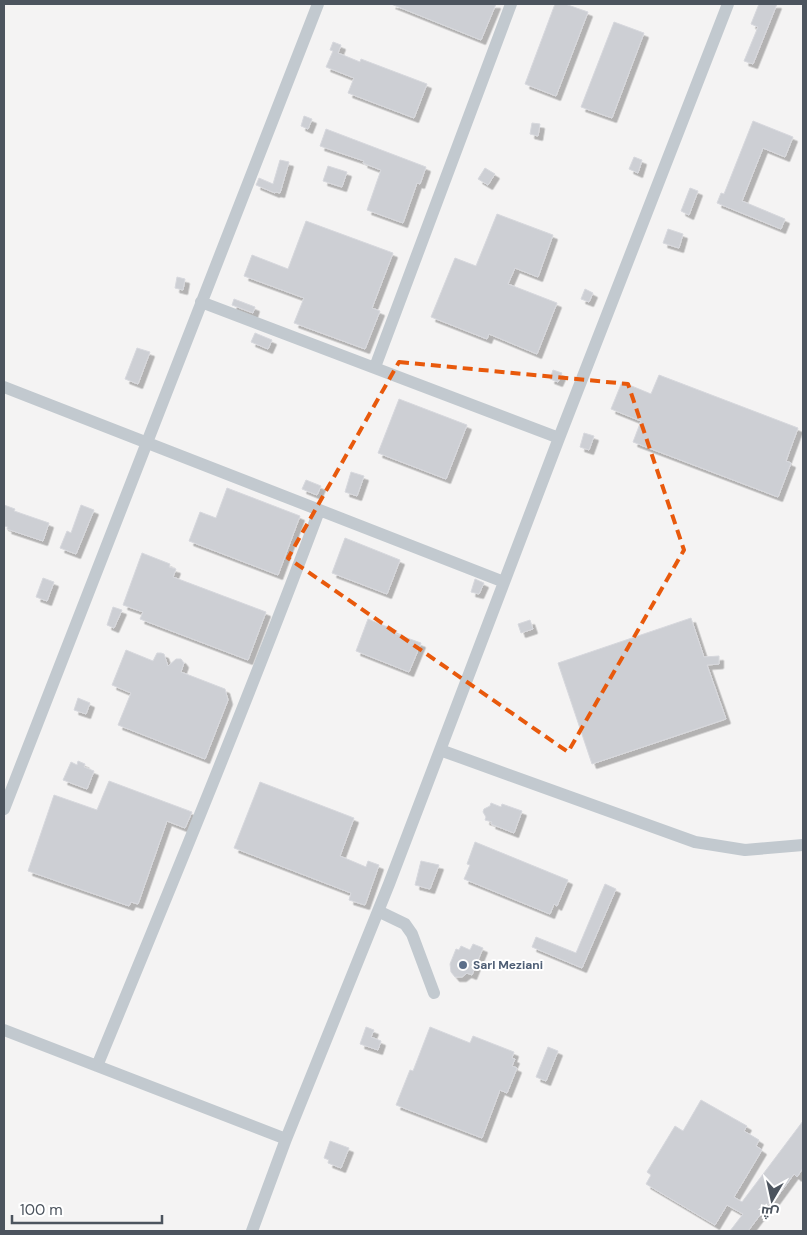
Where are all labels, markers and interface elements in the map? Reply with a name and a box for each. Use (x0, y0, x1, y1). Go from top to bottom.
place label: Sarl Meziani (473, 957, 543, 973)
marker: Sarl Meziani (457, 959, 469, 971)
north arrow (747, 1175, 797, 1225)
scale bar (12, 1192, 162, 1224)
text: 100 m (20, 1200, 63, 1220)
text: ش (760, 1203, 780, 1223)

